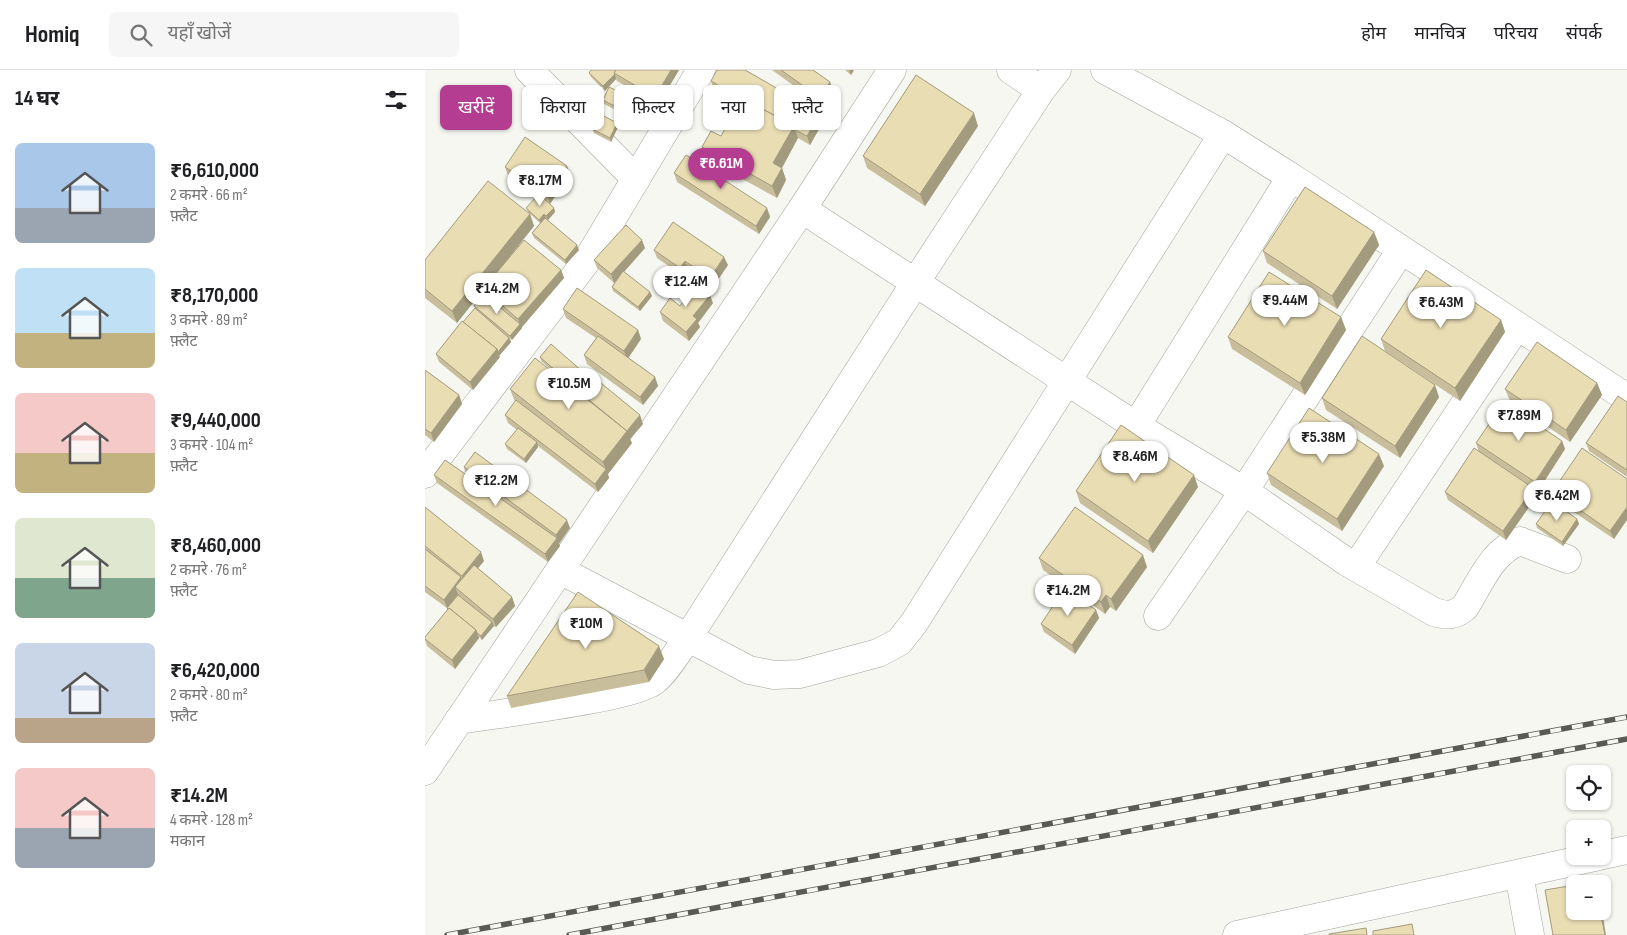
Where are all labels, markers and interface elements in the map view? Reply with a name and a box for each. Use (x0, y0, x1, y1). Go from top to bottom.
search box (109, 12, 459, 57)
text: Homiq (25, 20, 79, 49)
icon: search (127, 21, 155, 49)
text: यहाँ खोजें (167, 22, 231, 45)
text: होम (1361, 23, 1386, 44)
text: मानचित्र (1414, 23, 1466, 44)
text: परिचय (1494, 23, 1538, 44)
text: संपर्क (1566, 23, 1602, 44)
chip: खरीदें (440, 85, 512, 130)
chip: किराया (522, 85, 604, 130)
chip: फ़िल्टर (614, 85, 693, 130)
chip: नया (703, 85, 764, 130)
chip: फ़्लैट (774, 85, 841, 130)
text: 14 घर (15, 86, 59, 111)
icon: filters (382, 86, 410, 114)
pin: ₹6.61M (680, 148, 762, 190)
text: ₹6.61M (699, 154, 743, 173)
text: ₹6,610,000 (170, 158, 259, 183)
icon: home (55, 163, 115, 223)
pin: ₹8.17M (499, 164, 581, 207)
text: ₹8.17M (518, 171, 562, 190)
text: 2 कमरे · 66 m² (170, 186, 248, 205)
text: फ़्लैट (170, 207, 198, 226)
pin: ₹12.4M (645, 266, 727, 308)
pin: ₹14.2M (456, 272, 538, 315)
text: ₹12.4M (664, 272, 708, 291)
text: ₹14.2M (475, 279, 519, 298)
text: ₹8,170,000 (170, 283, 258, 308)
pin: ₹9.44M (1244, 284, 1326, 327)
pin: ₹6.43M (1400, 286, 1482, 329)
icon: home (55, 288, 115, 348)
text: ₹9.44M (1262, 291, 1308, 310)
text: ₹6.43M (1419, 293, 1463, 312)
text: 3 कमरे · 89 m² (170, 311, 248, 330)
text: फ़्लैट (170, 332, 198, 351)
pin: ₹10.5M (528, 368, 610, 410)
text: ₹10.5M (547, 374, 591, 393)
pin: ₹7.89M (1478, 400, 1560, 442)
text: ₹7.89M (1497, 406, 1541, 425)
text: ₹9,440,000 (170, 408, 261, 433)
icon: home (55, 413, 115, 473)
pin: ₹5.38M (1282, 422, 1364, 464)
text: ₹5.38M (1301, 428, 1345, 447)
text: 3 कमरे · 104 m² (170, 436, 253, 455)
pin: ₹8.46M (1094, 440, 1176, 483)
text: ₹8.46M (1112, 447, 1158, 466)
text: फ़्लैट (170, 457, 198, 476)
pin: ₹12.2M (455, 464, 537, 507)
text: ₹12.2M (474, 471, 518, 490)
pin: ₹6.42M (1516, 480, 1598, 522)
text: ₹6.42M (1535, 486, 1579, 505)
text: ₹8,460,000 (170, 533, 261, 558)
icon: home (55, 538, 115, 598)
text: 2 कमरे · 76 m² (170, 561, 247, 580)
pin: ₹14.2M (1027, 574, 1109, 617)
text: ₹14.2M (1046, 581, 1090, 600)
text: फ़्लैट (170, 582, 198, 601)
pin: ₹10M (556, 608, 616, 650)
text: ₹10M (569, 614, 603, 633)
text: ₹6,420,000 (170, 658, 260, 683)
icon: home (55, 663, 115, 723)
text: 2 कमरे · 80 m² (170, 686, 248, 705)
text: फ़्लैट (170, 707, 198, 726)
map controls (1566, 765, 1611, 920)
button: locate (1566, 765, 1611, 810)
text: ₹14.2M (170, 783, 228, 808)
icon: home (55, 788, 115, 848)
text: 4 कमरे · 128 m² (170, 811, 253, 830)
button: + (1566, 820, 1611, 865)
text: मकान (170, 832, 205, 851)
button: − (1566, 875, 1611, 920)

